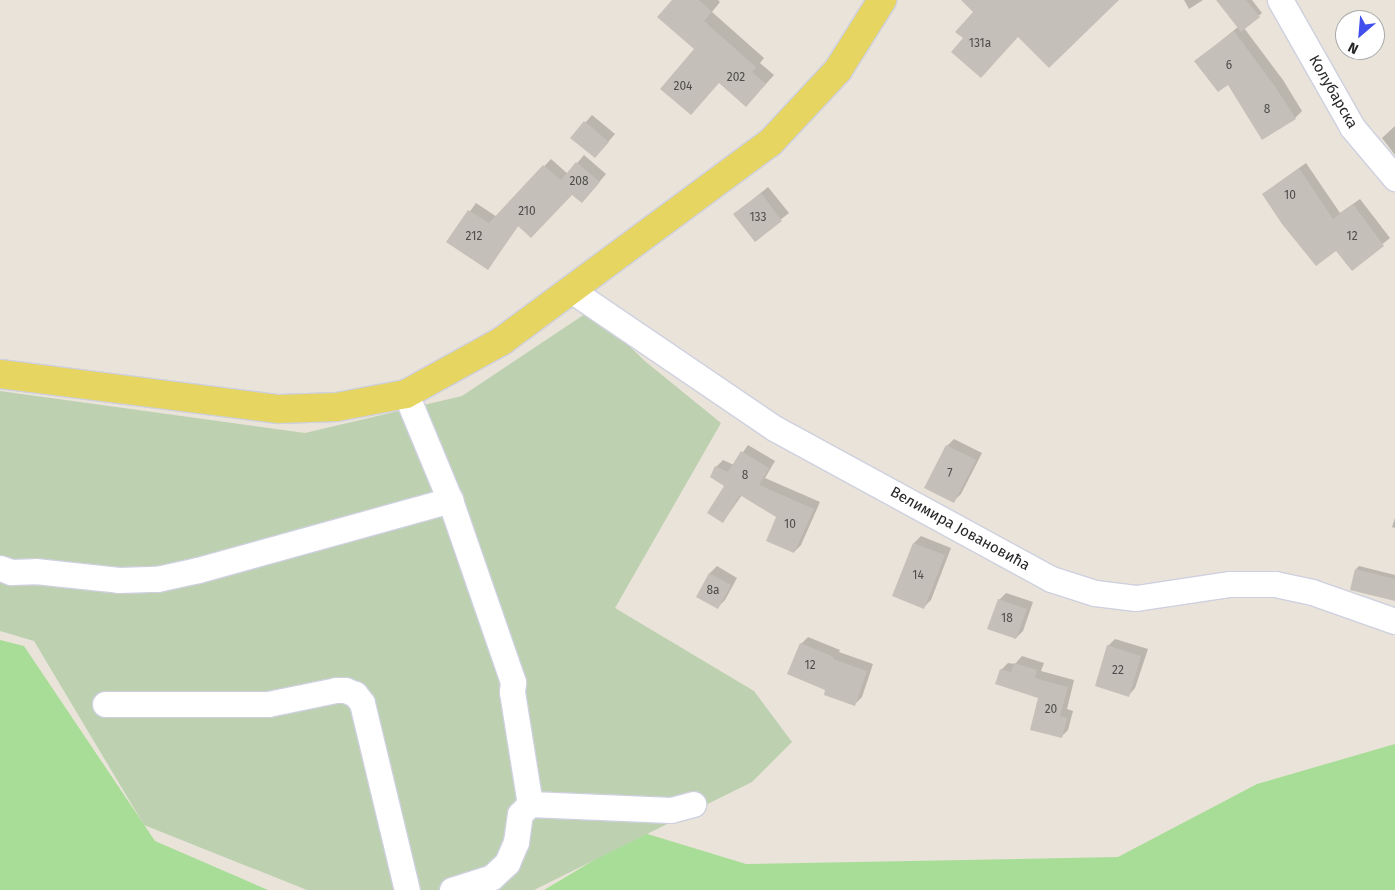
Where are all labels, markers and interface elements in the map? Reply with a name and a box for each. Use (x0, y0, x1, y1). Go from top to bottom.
north arrow (1335, 10, 1385, 60)
house number: 131a (969, 37, 991, 51)
text: N (1345, 38, 1361, 58)
street label: Колубарска (1305, 52, 1361, 132)
house number: 6 (1226, 59, 1232, 73)
house number: 202 (727, 71, 745, 85)
house number: 204 (673, 80, 693, 94)
house number: 8 (1264, 103, 1270, 117)
house number: 208 (569, 175, 589, 189)
house number: 10 (1284, 189, 1296, 203)
house number: 210 (518, 205, 536, 219)
house number: 133 (749, 211, 767, 225)
house number: 212 (466, 230, 482, 244)
house number: 12 (1346, 230, 1358, 244)
house number: 7 (947, 467, 953, 481)
house number: 8 (742, 469, 748, 483)
street label: Велимира Јовановића (887, 483, 1033, 575)
house number: 10 (784, 518, 796, 532)
house number: 14 (912, 569, 924, 583)
house number: 8a (706, 584, 720, 598)
house number: 18 (1001, 612, 1013, 626)
house number: 12 (804, 659, 816, 673)
house number: 22 (1112, 664, 1124, 678)
house number: 20 (1045, 703, 1057, 717)

